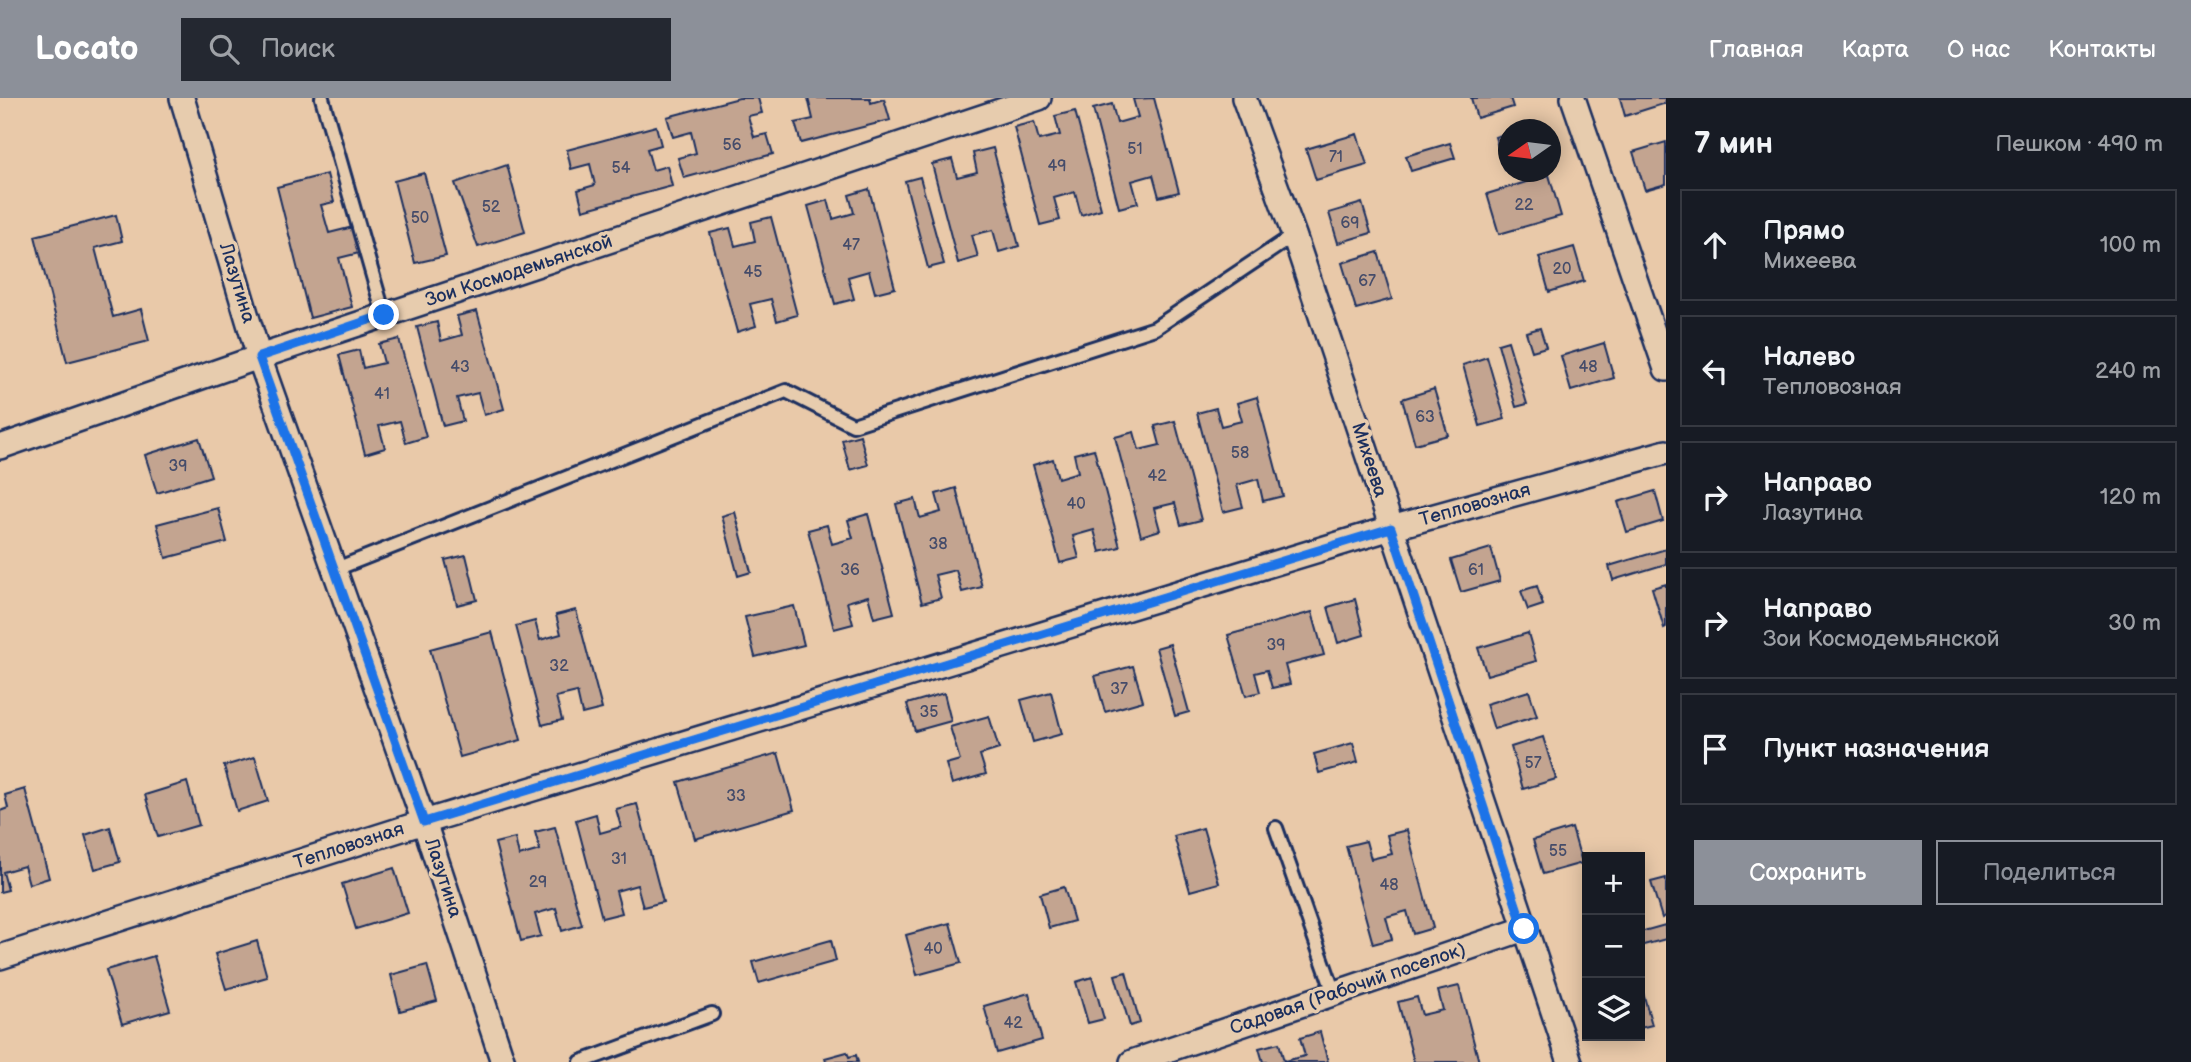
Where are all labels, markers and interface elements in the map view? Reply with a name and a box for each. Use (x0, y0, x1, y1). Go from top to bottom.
search box (181, 18, 671, 81)
text: Locato (35, 29, 139, 69)
icon: search (205, 30, 243, 68)
text: Поиск (261, 34, 335, 65)
text: Главная (1709, 35, 1803, 64)
text: Карта (1841, 35, 1909, 64)
text: О нас (1947, 35, 2010, 64)
text: Контакты (2048, 35, 2156, 64)
north arrow (1498, 119, 1561, 182)
text: 7 мин (1694, 126, 1773, 162)
text: Пешком · 490 m (1995, 130, 2163, 158)
house number: 56 (723, 136, 742, 155)
house number: 51 (1127, 140, 1143, 159)
house number: 71 (1329, 148, 1343, 167)
house number: 49 (1047, 157, 1067, 176)
house number: 54 (612, 159, 631, 178)
house number: 22 (1515, 196, 1534, 215)
house number: 52 (482, 198, 501, 217)
house number: 50 (411, 209, 429, 228)
house number: 69 (1340, 214, 1360, 233)
text: Прямо (1763, 216, 1845, 247)
icon: ahead (1696, 226, 1734, 264)
street label: Зои Космодемьянской (423, 230, 615, 312)
text: 100 m (2100, 231, 2161, 259)
house number: 47 (842, 236, 860, 255)
street label: Лазутина (214, 239, 260, 326)
text: Михеева (1763, 247, 1857, 275)
house number: 20 (1553, 260, 1571, 279)
house number: 45 (744, 263, 762, 282)
house number: 67 (1358, 272, 1376, 291)
route end (368, 299, 399, 330)
text: Налево (1763, 342, 1855, 373)
icon: left (1696, 352, 1734, 390)
text: 240 m (2095, 357, 2161, 385)
house number: 43 (450, 358, 470, 377)
house number: 48 (1578, 358, 1598, 377)
text: Тепловозная (1763, 373, 1902, 401)
house number: 41 (374, 385, 390, 404)
house number: 63 (1415, 408, 1435, 427)
street label: Михеева (1346, 420, 1392, 500)
house number: 58 (1231, 444, 1249, 463)
house number: 39 (168, 457, 188, 476)
house number: 42 (1147, 467, 1167, 486)
text: Направо (1763, 468, 1872, 499)
street label: Тепловозная (1417, 478, 1533, 532)
icon: right (1696, 478, 1734, 516)
text: 120 m (2100, 483, 2161, 511)
house number: 40 (1066, 495, 1086, 514)
text: Лазутина (1763, 499, 1863, 527)
house number: 38 (928, 535, 948, 554)
house number: 36 (840, 561, 860, 580)
house number: 61 (1468, 561, 1484, 580)
text: Направо (1763, 594, 1872, 625)
icon: right (1696, 604, 1734, 642)
text: 30 m (2108, 609, 2161, 637)
text: Зои Космодемьянской (1763, 625, 2000, 653)
house number: 39 (1266, 636, 1286, 655)
house number: 32 (549, 657, 569, 676)
house number: 37 (1110, 680, 1128, 699)
house number: 35 (919, 703, 939, 722)
icon: arrive (1696, 730, 1734, 768)
text: Пункт назначения (1763, 734, 1989, 765)
house number: 57 (1524, 754, 1542, 773)
house number: 33 (726, 787, 746, 806)
street label: Тепловозная (291, 817, 407, 875)
street label: Лазутина (419, 834, 467, 921)
button: Сохранить (1694, 840, 1922, 905)
button: Поделиться (1936, 840, 2163, 905)
house number: 55 (1549, 842, 1567, 861)
house number: 31 (611, 850, 627, 869)
map controls (1582, 852, 1645, 1041)
button: + (1582, 852, 1645, 915)
house number: 29 (529, 873, 547, 892)
house number: 48 (1379, 876, 1399, 895)
route start (1508, 913, 1539, 944)
button: − (1582, 915, 1645, 978)
street label: Садовая (Рабочий поселок) (1227, 938, 1469, 1040)
house number: 40 (923, 940, 943, 959)
button: layers (1582, 978, 1645, 1041)
house number: 42 (1003, 1014, 1023, 1033)

